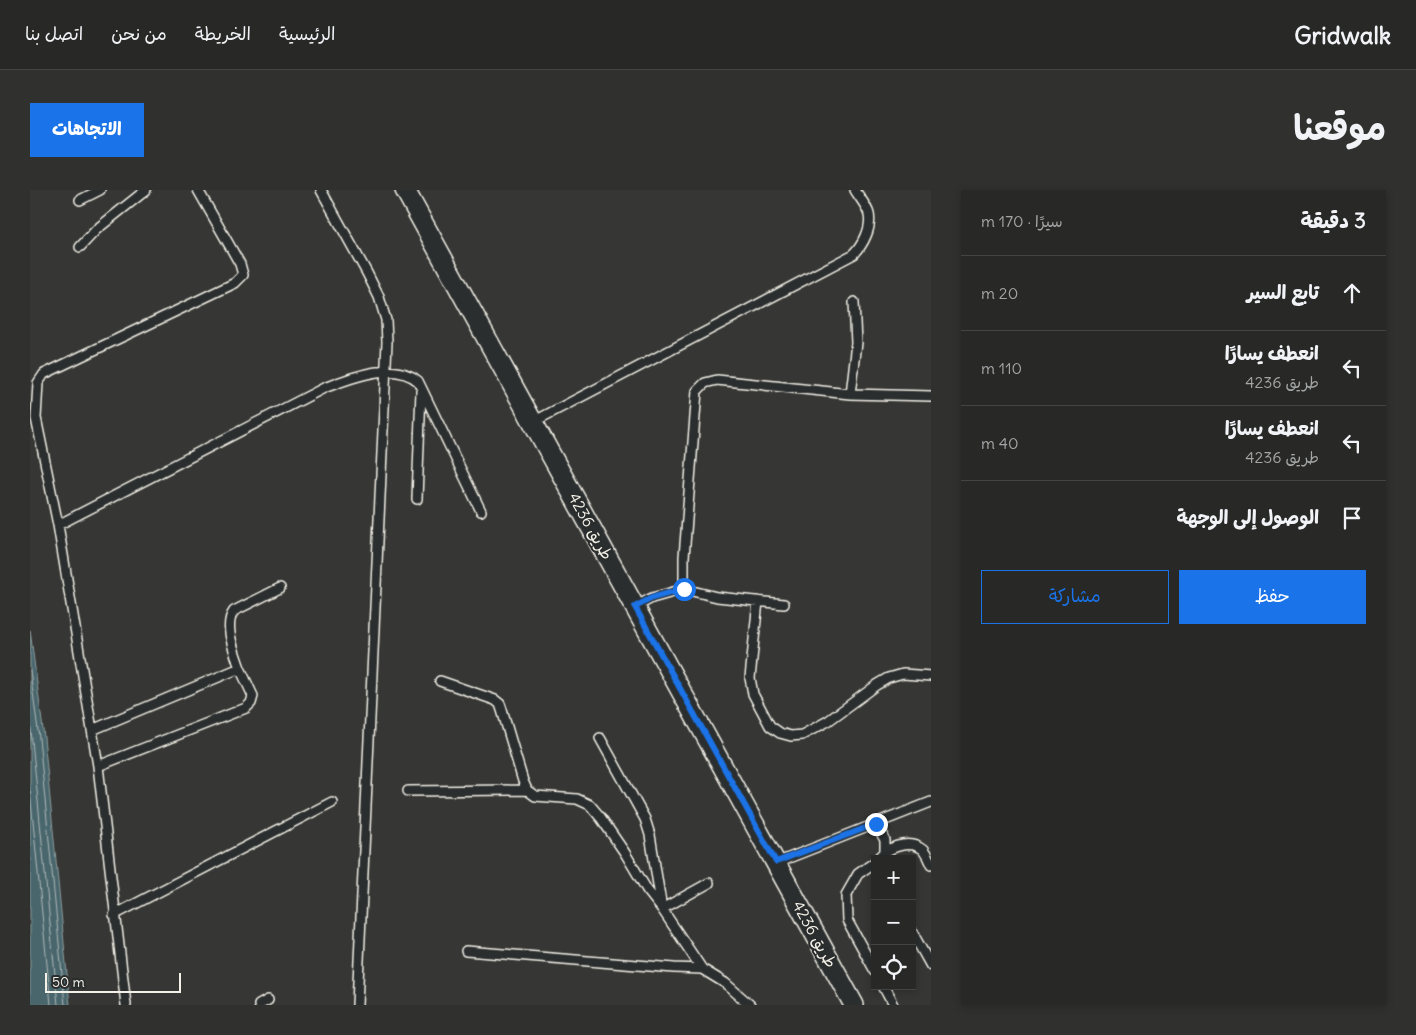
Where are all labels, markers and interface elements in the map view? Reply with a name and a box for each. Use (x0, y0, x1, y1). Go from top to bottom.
text: Gridwalk (1294, 20, 1391, 50)
text: اتصل بنا (25, 22, 83, 45)
text: من نحن (111, 22, 167, 45)
text: الخريطة (195, 22, 251, 45)
text: الرئيسية (279, 22, 336, 45)
button: الاتجاهات (30, 103, 144, 157)
text: موقعنا (1293, 105, 1386, 149)
text: 3 دقيقة (1301, 207, 1366, 234)
text: سيرًا · 170 m (981, 211, 1063, 231)
icon: ahead (1338, 279, 1366, 307)
text: تابع السير (1247, 280, 1319, 304)
text: 20 m (981, 283, 1018, 303)
text: انعطف يسارًا (1225, 341, 1319, 365)
icon: left (1338, 354, 1366, 382)
text: 110 m (981, 358, 1022, 378)
text: طريق 4236 (1245, 372, 1319, 392)
text: انعطف يسارًا (1225, 416, 1319, 440)
icon: left (1338, 429, 1366, 457)
text: 40 m (981, 433, 1019, 453)
text: طريق 4236 (1245, 447, 1319, 467)
street label: طريق 4236 (564, 489, 618, 563)
icon: arrive (1338, 504, 1366, 532)
text: الوصول إلى الوجهة (1176, 505, 1319, 529)
button: مشاركة (981, 570, 1169, 624)
button: حفظ (1179, 570, 1366, 624)
route start (673, 578, 696, 601)
route end (865, 813, 888, 836)
map controls (871, 855, 916, 990)
button: + (871, 855, 916, 900)
street label: طريق 4236 (788, 897, 842, 971)
button: − (871, 900, 916, 945)
button: locate (871, 945, 916, 990)
scale bar (45, 970, 181, 993)
text: 50 m (52, 973, 85, 991)

